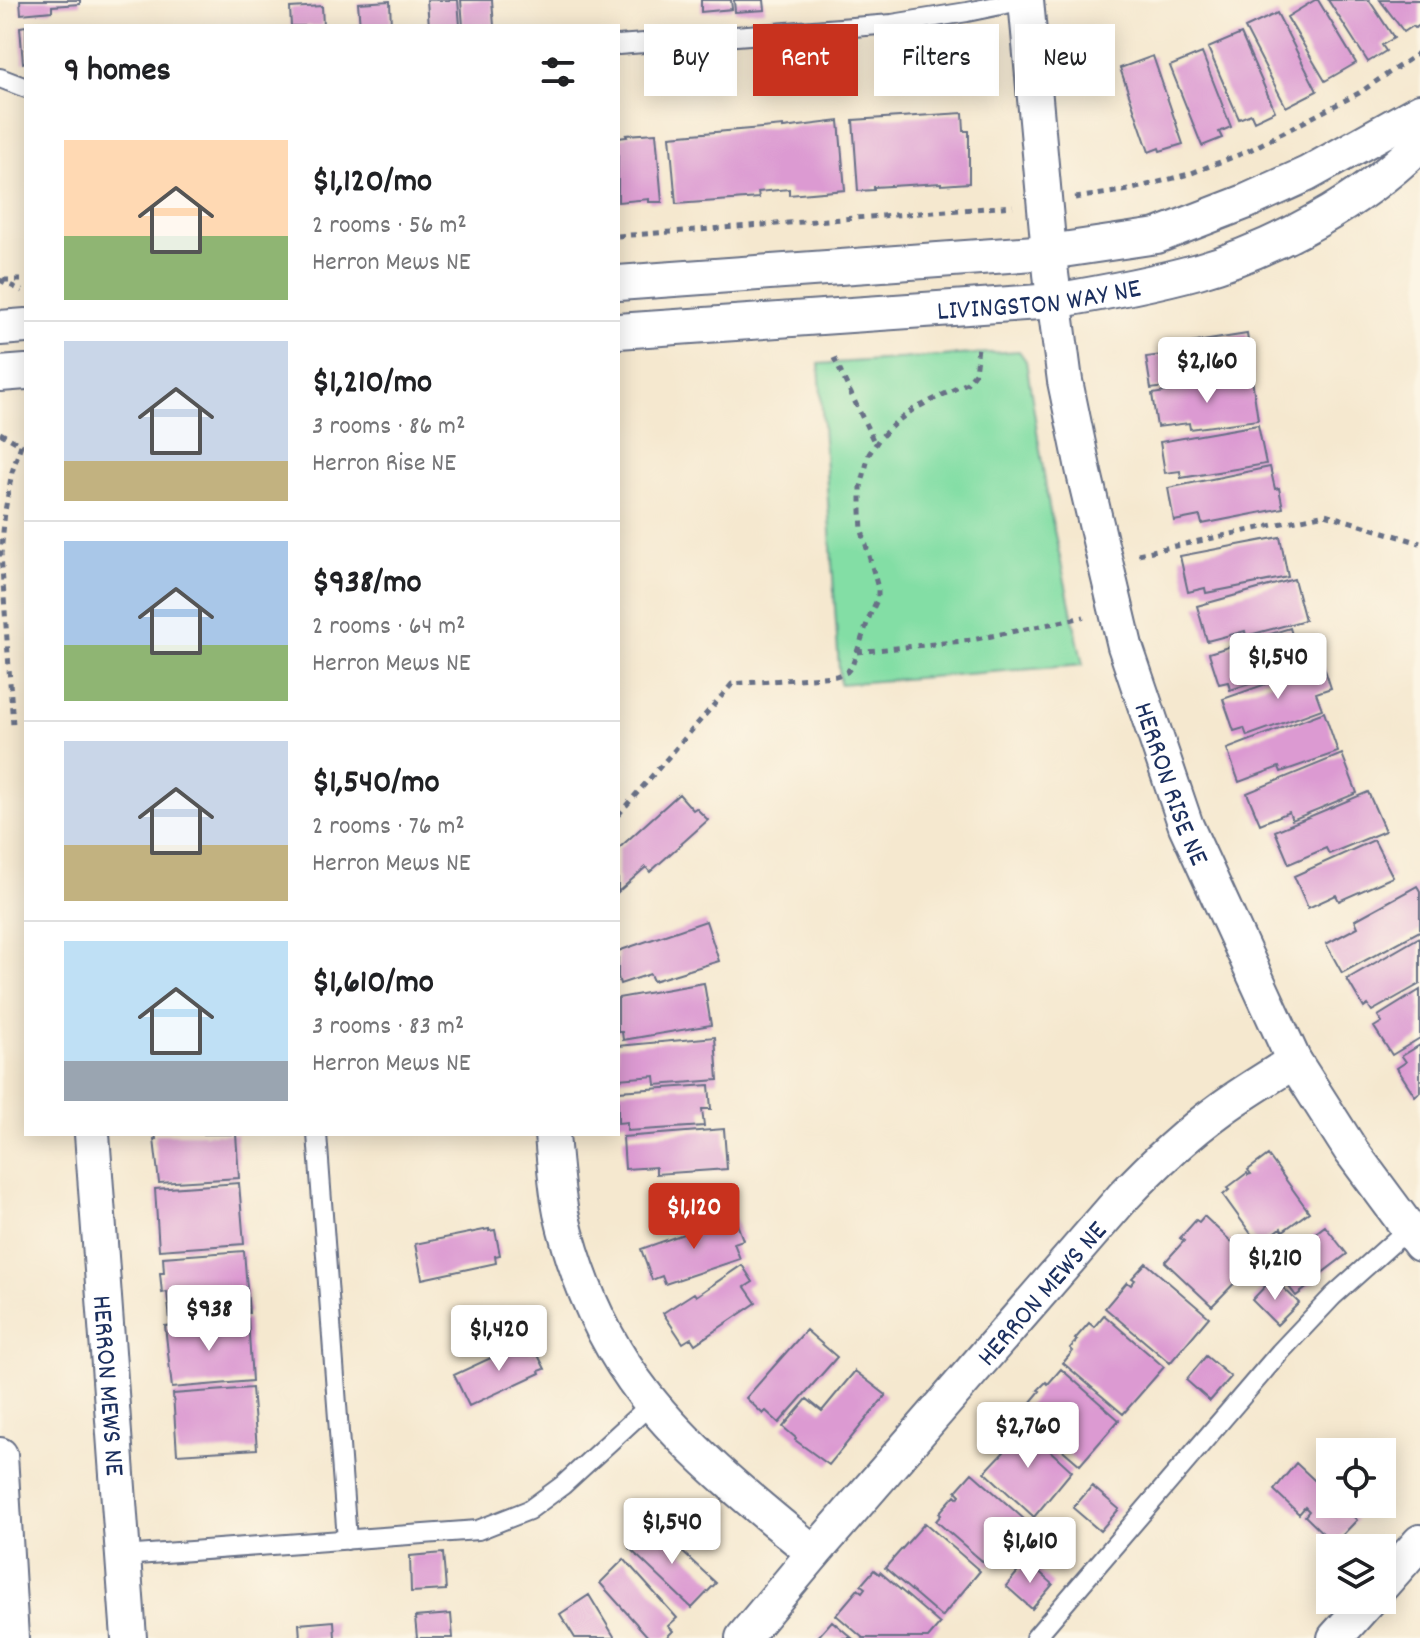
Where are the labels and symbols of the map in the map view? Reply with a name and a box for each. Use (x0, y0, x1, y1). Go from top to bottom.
street label: LIVINGSTON WAY NE (936, 270, 1145, 334)
pin: $2,160 (1142, 337, 1272, 405)
pin: $1,540 (1213, 633, 1343, 701)
street label: HERRON RISE NE (1120, 698, 1217, 874)
pin: $1,120 (629, 1183, 759, 1251)
street label: HERRON MEWS NE (970, 1214, 1119, 1377)
pin: $1,210 (1210, 1234, 1340, 1302)
pin: $938 (162, 1285, 256, 1353)
street label: HERRON MEWS NE (79, 1294, 132, 1478)
pin: $1,420 (434, 1305, 564, 1373)
pin: $2,760 (963, 1402, 1093, 1470)
pin: $1,540 (607, 1498, 737, 1566)
pin: $1,610 (965, 1517, 1095, 1585)

